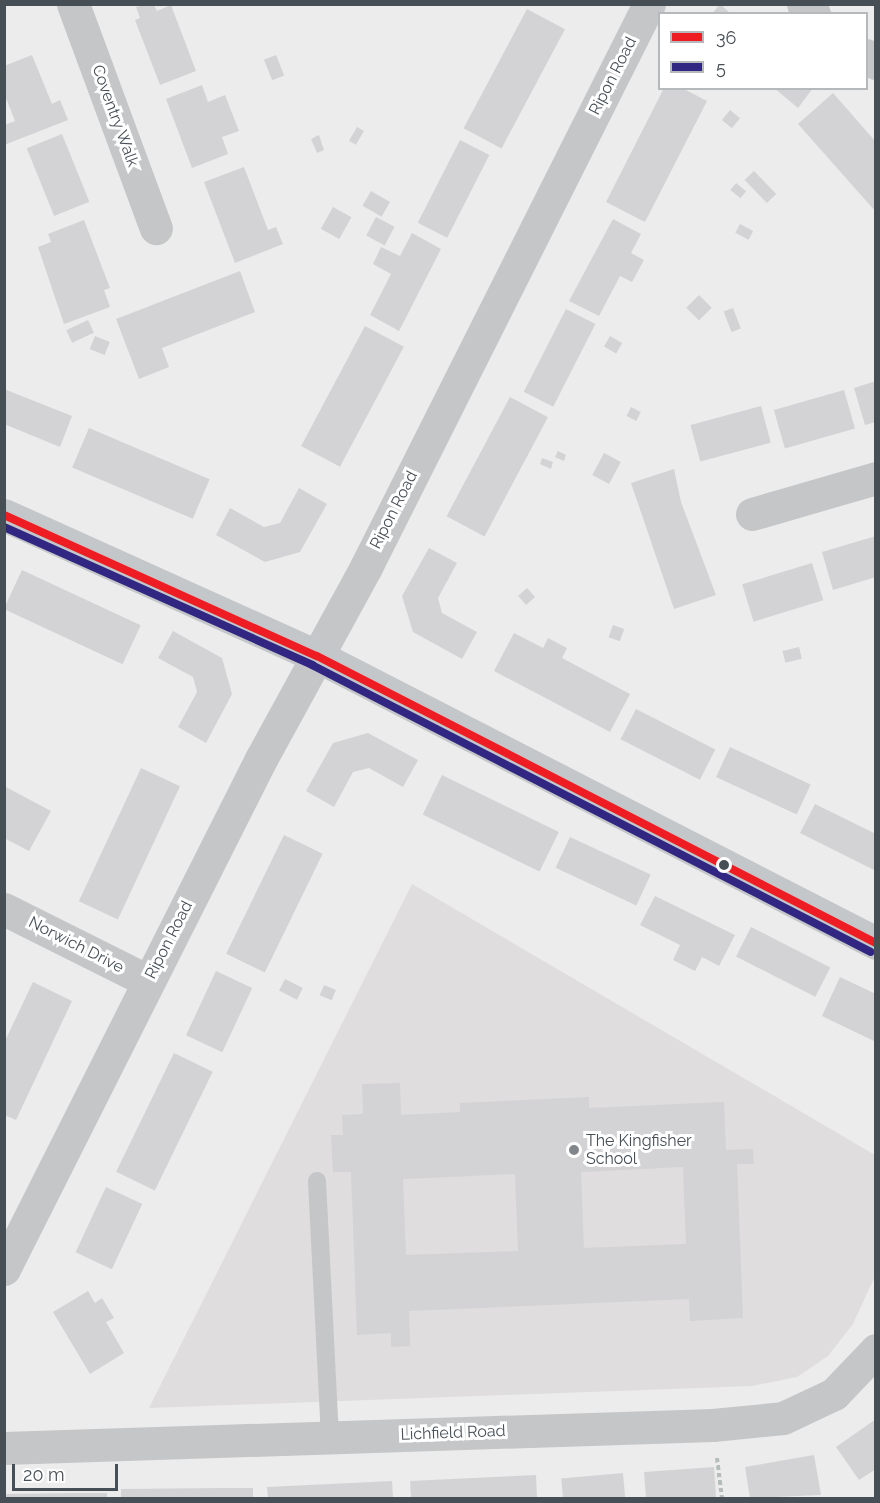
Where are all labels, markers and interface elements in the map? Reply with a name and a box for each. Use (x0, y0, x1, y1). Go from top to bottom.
legend (658, 12, 868, 90)
text: 36 (716, 27, 736, 48)
street label: Ripon Road (585, 34, 641, 118)
text: 5 (716, 57, 726, 78)
street label: Coventry Walk (87, 62, 143, 170)
street label: Ripon Road (366, 468, 422, 552)
unlabelled marker (718, 859, 730, 871)
street label: Ripon Road (141, 898, 197, 982)
street label: Norwich Drive (25, 913, 127, 977)
place label: The Kingfisher School (586, 1131, 692, 1169)
marker: The Kingfisher School (567, 1143, 581, 1157)
street label: Lichfield Road (400, 1422, 506, 1444)
scale bar (15, 1452, 122, 1490)
text: 20 m (23, 1464, 65, 1485)

